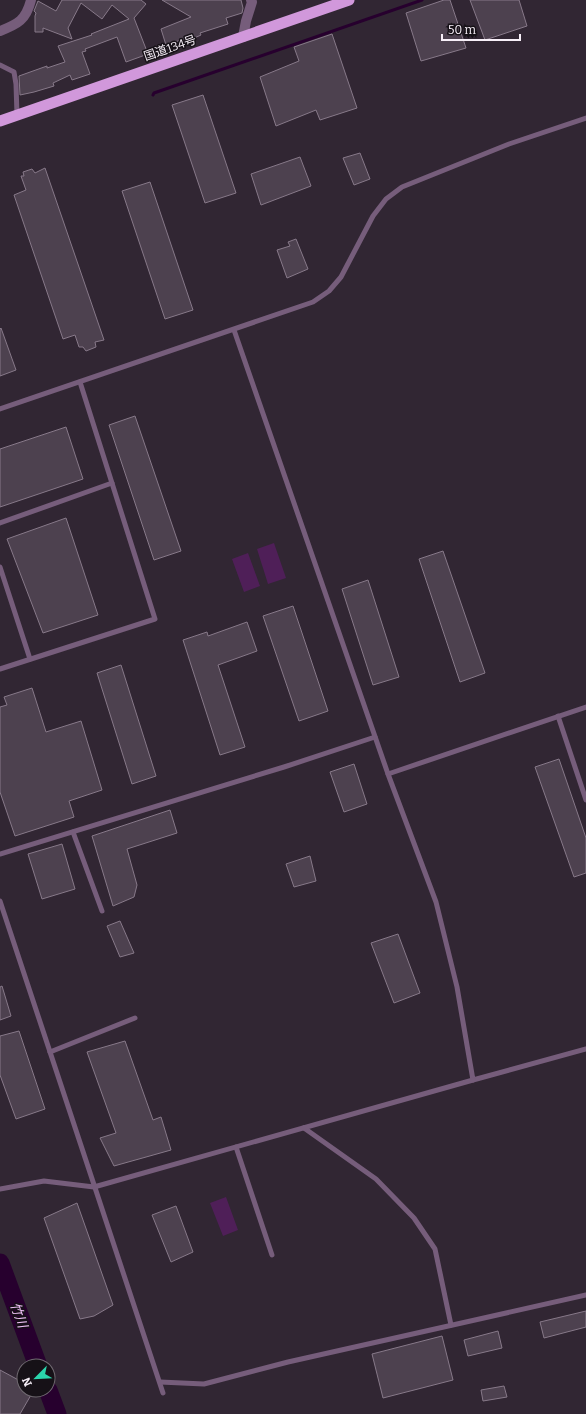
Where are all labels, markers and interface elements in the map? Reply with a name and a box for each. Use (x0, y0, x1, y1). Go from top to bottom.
scale bar (442, 16, 520, 42)
text: 50 m (448, 23, 477, 37)
street label: 国道134号 (142, 32, 198, 64)
water label: 竹川 (8, 1300, 31, 1332)
north arrow (16, 1358, 56, 1398)
text: N (19, 1375, 35, 1388)

